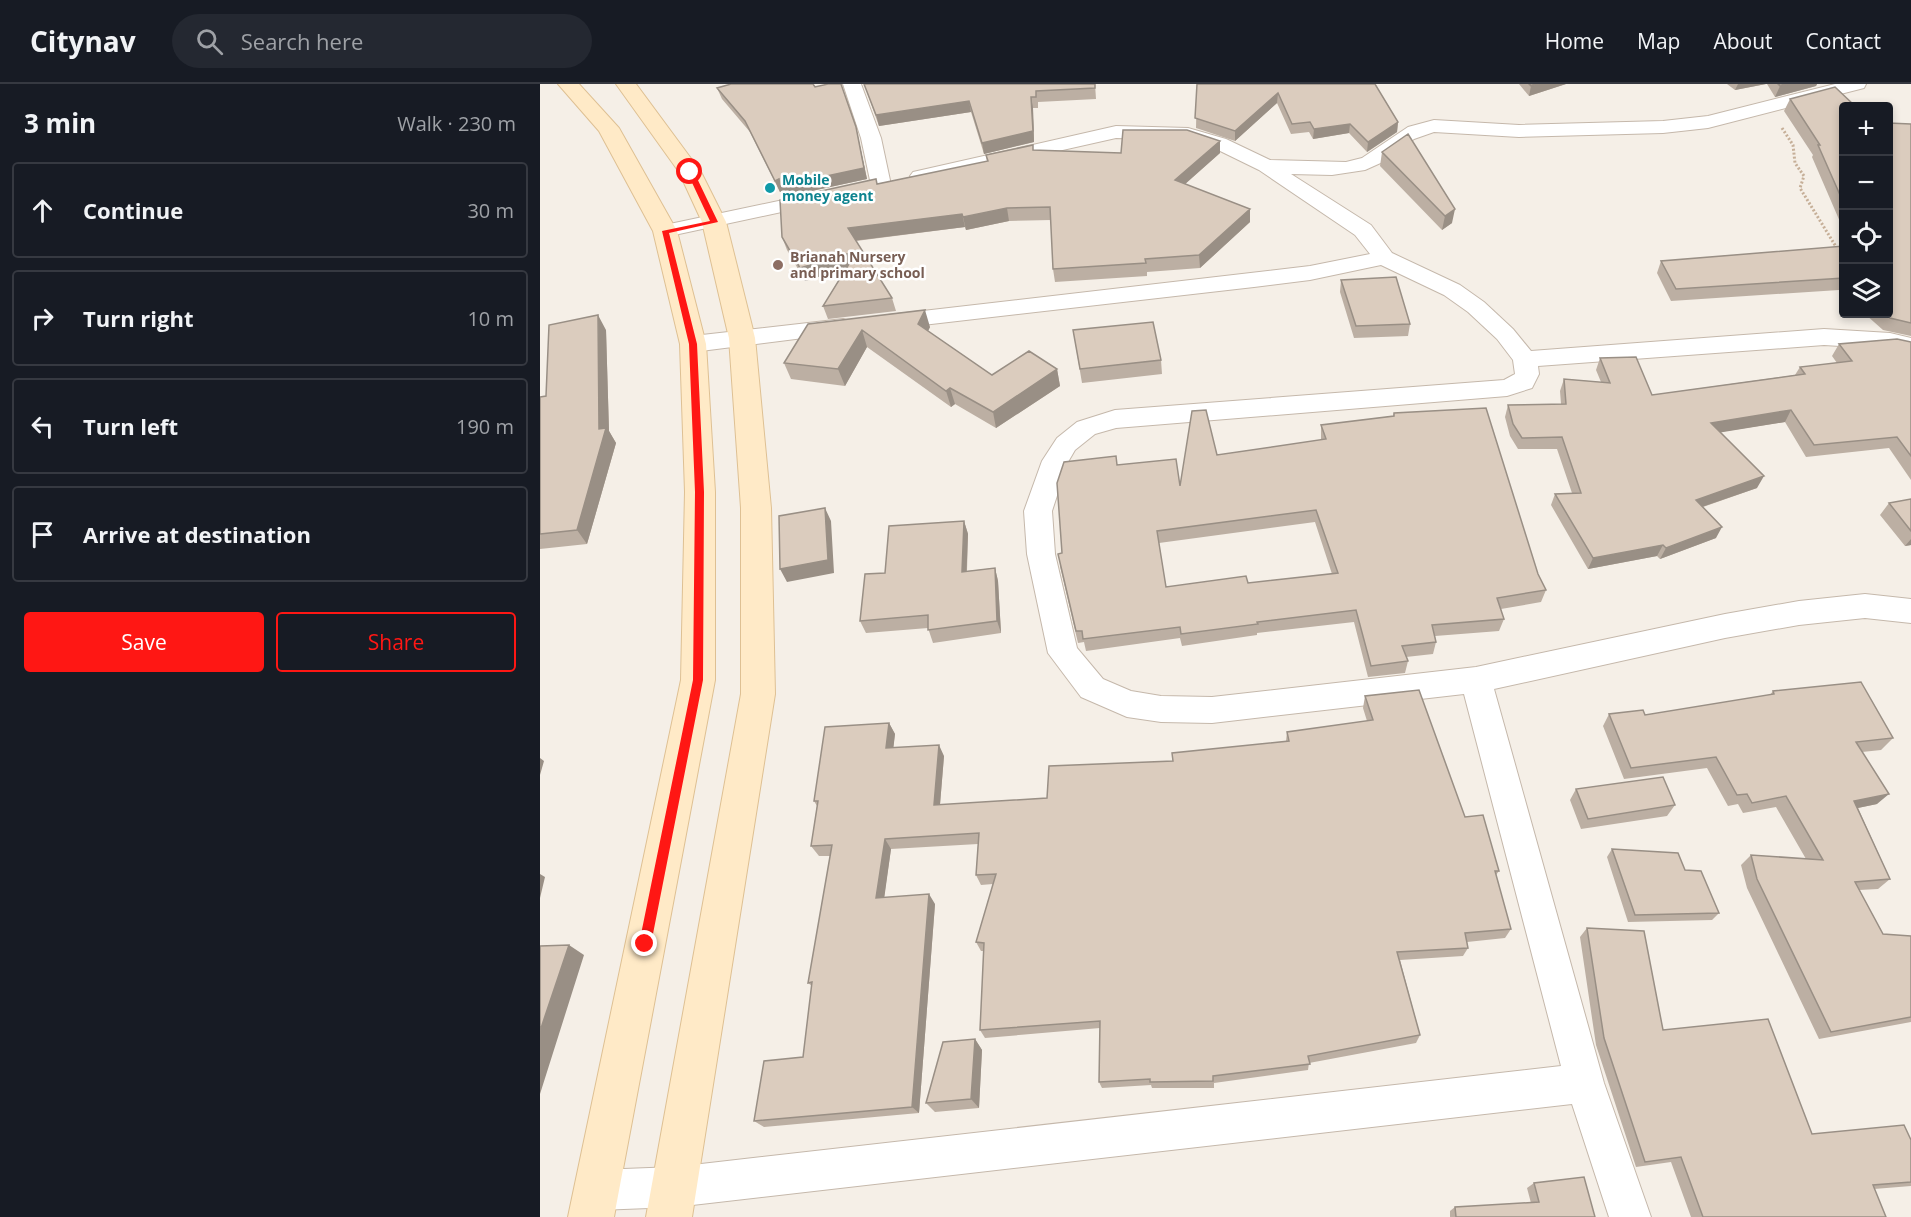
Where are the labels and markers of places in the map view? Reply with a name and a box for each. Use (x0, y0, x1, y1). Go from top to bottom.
place label: Mobile money agent (782, 170, 873, 205)
marker: Mobile money agent (763, 181, 777, 195)
place label: Brianah Nursery and primary school (790, 247, 925, 282)
marker: Brianah Nursery and primary school (771, 258, 785, 272)

